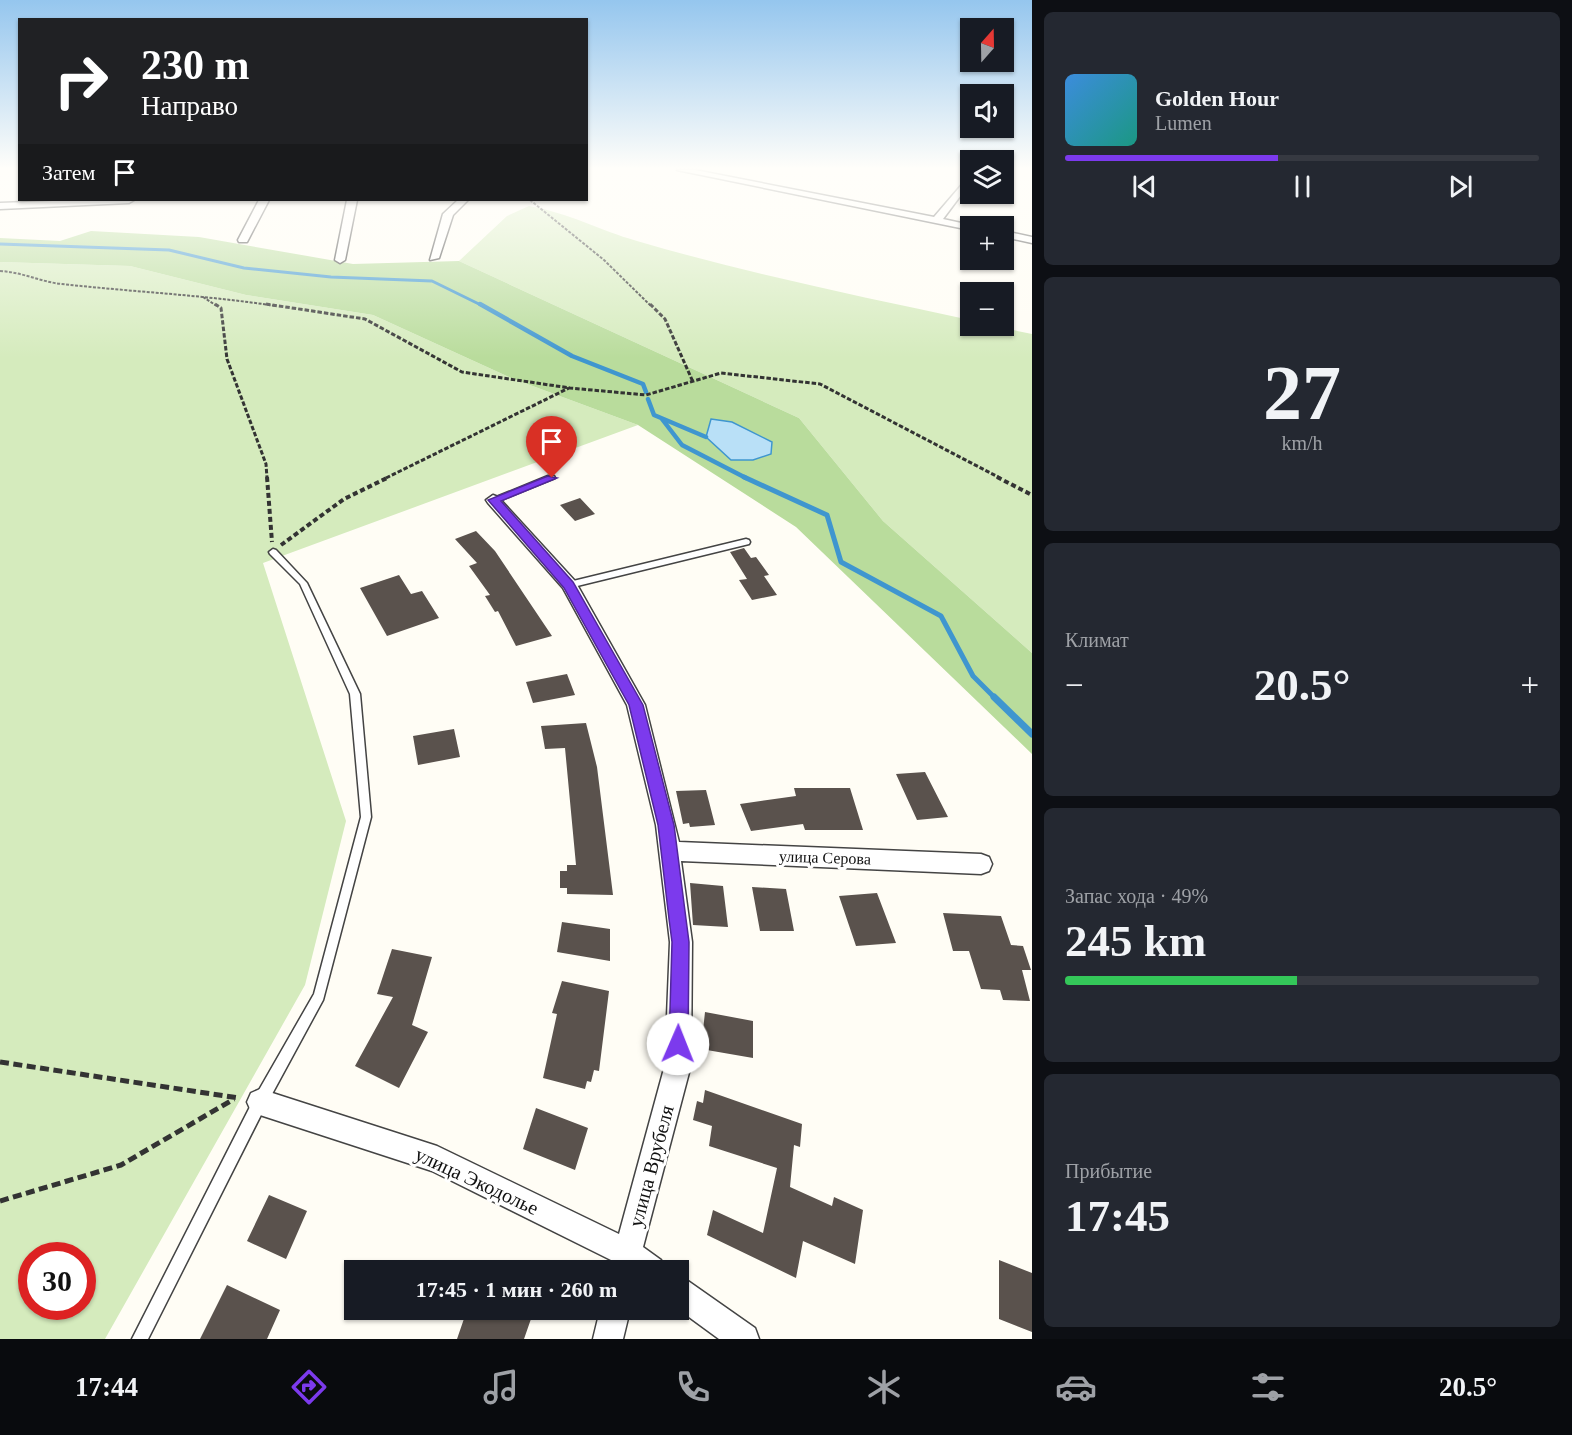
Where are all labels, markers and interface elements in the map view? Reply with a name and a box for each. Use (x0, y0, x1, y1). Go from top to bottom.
north arrow (960, 18, 1014, 72)
map controls (960, 18, 1014, 336)
icon: right (42, 42, 120, 120)
text: 230 m (141, 42, 250, 88)
button: sound (960, 84, 1014, 138)
text: Golden Hour (1155, 86, 1279, 111)
text: Направо (141, 91, 238, 121)
text: Lumen (1155, 112, 1212, 134)
button: layers (960, 150, 1014, 204)
icon: arrive (108, 156, 141, 189)
text: Затем (42, 160, 96, 185)
icon: previous (1128, 170, 1161, 203)
icon: pause (1286, 170, 1319, 203)
icon: next (1444, 170, 1477, 203)
button: + (960, 216, 1014, 270)
button: − (960, 282, 1014, 336)
text: 27 (1263, 349, 1341, 436)
pin (526, 416, 577, 478)
icon: arrive (535, 425, 568, 458)
text: km/h (1281, 432, 1323, 454)
text: Климат (1065, 629, 1129, 651)
text: 20.5° (1254, 660, 1350, 710)
text: − (1065, 667, 1084, 703)
text: + (1520, 667, 1539, 703)
street label: улица Серова (779, 847, 871, 869)
text: Запас хода · 49% (1065, 885, 1208, 907)
text: 245 km (1065, 916, 1206, 966)
position arrow (646, 1012, 710, 1076)
street label: улица Врубеля (624, 1103, 679, 1230)
street label: улица Экодолье (411, 1143, 542, 1220)
text: Прибытие (1065, 1160, 1152, 1182)
text: 17:45 (1065, 1191, 1170, 1241)
speed limit sign: 30 (18, 1242, 96, 1320)
text: 17:45 · 1 мин · 260 m (416, 1277, 617, 1302)
icon: directions (288, 1366, 330, 1408)
icon: music (480, 1366, 522, 1408)
icon: phone (672, 1366, 714, 1408)
icon: climate (863, 1366, 905, 1408)
icon: car (1055, 1366, 1097, 1408)
icon: filters (1247, 1366, 1289, 1408)
text: 17:44 (75, 1372, 138, 1402)
text: 20.5° (1439, 1372, 1497, 1402)

